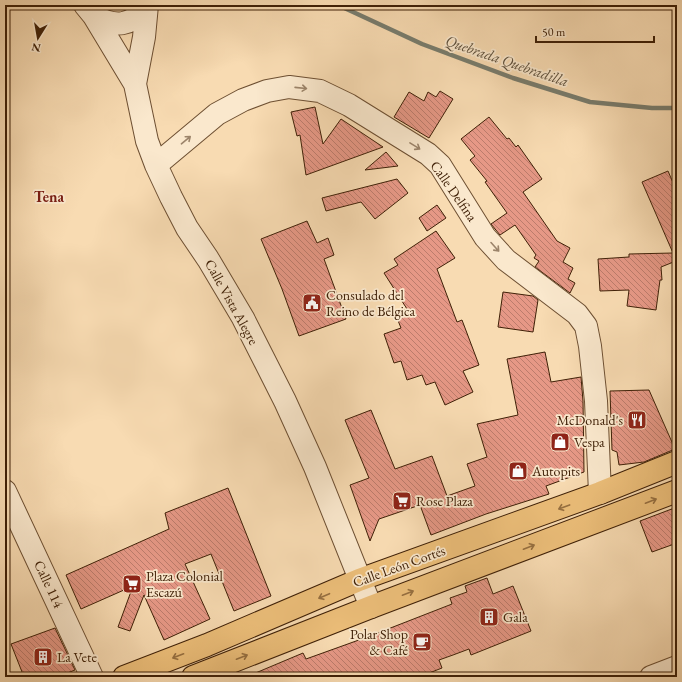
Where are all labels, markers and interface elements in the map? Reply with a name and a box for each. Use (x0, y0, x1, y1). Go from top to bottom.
north arrow (18, 18, 58, 58)
scale bar (536, 18, 654, 44)
text: 50 m (542, 24, 566, 40)
water label: Quebrada Quebradilla (443, 31, 571, 91)
text: N (30, 40, 42, 56)
one-way arrow (294, 84, 307, 91)
one-way arrow (180, 135, 191, 144)
one-way arrow (409, 143, 421, 151)
street label: Calle Delfina (427, 157, 482, 225)
district label: Tena (34, 187, 65, 206)
one-way arrow (490, 242, 499, 252)
street label: Calle Vista Alegre (201, 256, 263, 348)
place label: Consulado del Reino de Bélgica (326, 286, 415, 320)
public building icon: Consulado del Reino de Bélgica (301, 292, 323, 314)
restaurant icon: McDonald's (626, 409, 648, 431)
place label: McDonald's (557, 411, 623, 429)
shop icon: Vespa (549, 431, 571, 453)
place label: Vespa (574, 433, 605, 451)
shop icon: Autopits (507, 460, 529, 482)
place label: Autopits (531, 462, 580, 480)
supermarket icon: Rose Plaza (391, 490, 413, 512)
place label: Rose Plaza (416, 492, 473, 510)
one-way arrow (644, 496, 656, 504)
one-way arrow (558, 503, 570, 511)
street label: Calle León Cortés (350, 541, 448, 591)
one-way arrow (523, 542, 535, 550)
street label: Calle 114 (30, 557, 68, 611)
place label: Plaza Colonial Escazú (146, 567, 223, 601)
supermarket icon: Plaza Colonial Escazú (121, 573, 143, 595)
one-way arrow (401, 588, 413, 596)
one-way arrow (318, 592, 330, 600)
building icon: Gala (478, 606, 500, 628)
place label: Gala (503, 608, 528, 626)
place label: Polar Shop & Café (350, 625, 409, 659)
cafe icon: Polar Shop & Café (411, 631, 433, 653)
building icon: La Vete (32, 646, 54, 668)
place label: La Vete (57, 648, 97, 666)
one-way arrow (172, 653, 184, 661)
one-way arrow (236, 653, 248, 661)

